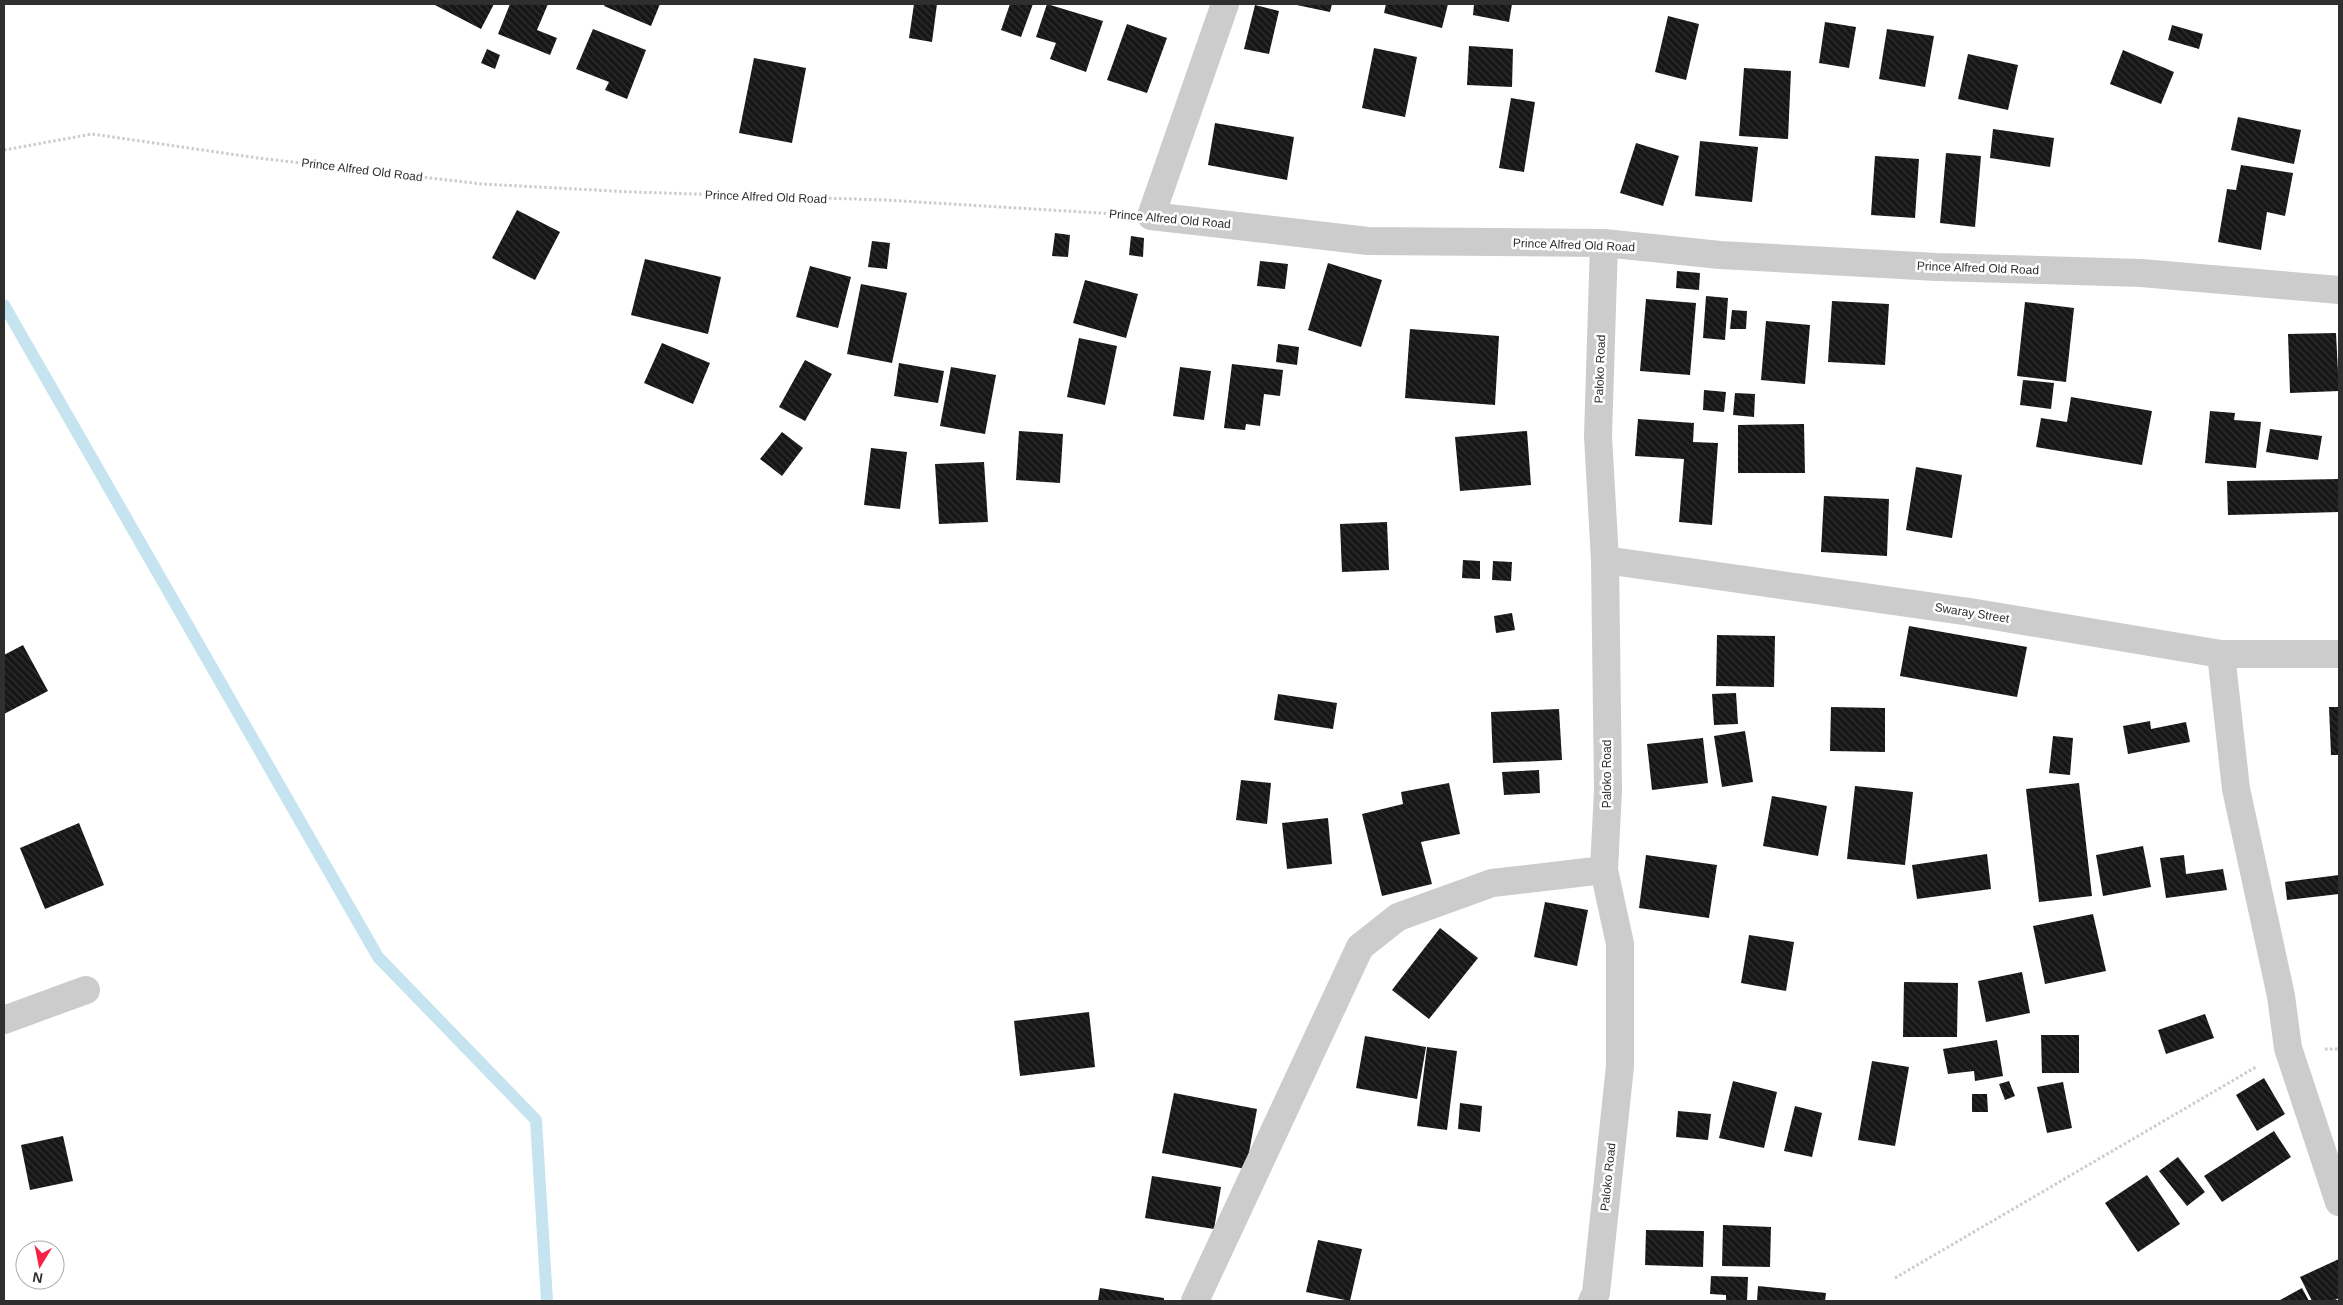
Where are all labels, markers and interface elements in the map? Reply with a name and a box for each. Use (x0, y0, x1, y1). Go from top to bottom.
street label: Prince Alfred Old Road (301, 156, 423, 184)
street label: Prince Alfred Old Road (705, 188, 827, 206)
street label: Prince Alfred Old Road (1109, 207, 1231, 231)
street label: Prince Alfred Old Road (1513, 236, 1635, 254)
street label: Prince Alfred Old Road (1917, 259, 2039, 277)
street label: Paloko Road (1592, 334, 1608, 404)
street label: Swaray Street (1934, 600, 2011, 626)
street label: Paloko Road (1600, 740, 1614, 808)
street label: Paloko Road (1597, 1142, 1619, 1212)
north arrow (15, 1240, 65, 1290)
text: N (31, 1269, 44, 1287)

